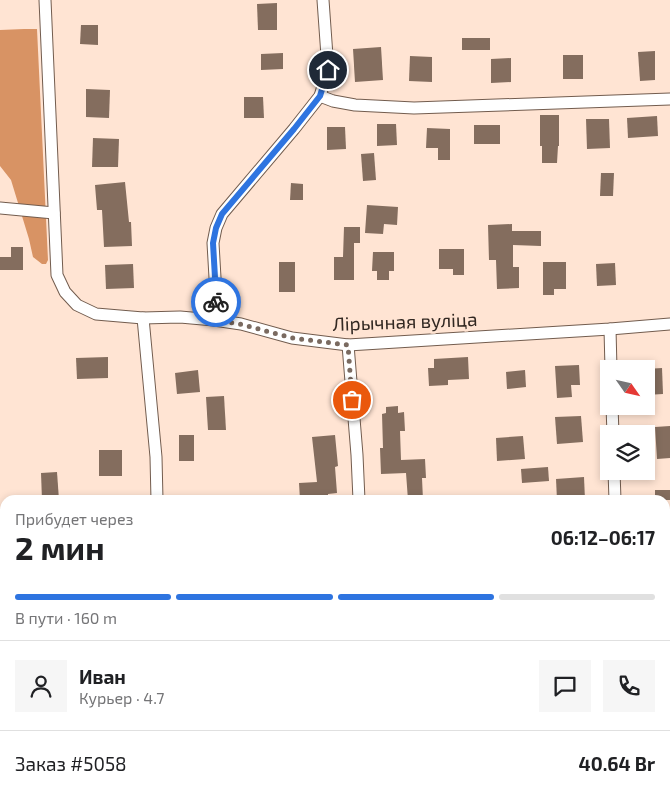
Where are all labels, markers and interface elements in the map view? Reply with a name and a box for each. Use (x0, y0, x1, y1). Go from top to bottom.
pin (307, 49, 349, 91)
icon: home (314, 56, 342, 84)
courier (191, 277, 241, 327)
icon: bike (202, 288, 230, 316)
street label: Лірычная вуліца (332, 307, 478, 336)
north arrow (600, 360, 655, 415)
map controls (600, 360, 655, 480)
pin (331, 379, 373, 421)
icon: bag (338, 386, 366, 414)
button: layers (600, 425, 655, 480)
text: Прибудет через (15, 509, 133, 528)
text: 06:12–06:17 (551, 526, 655, 549)
text: 2 мин (15, 528, 105, 566)
text: В пути · 160 m (15, 608, 117, 627)
button: person (15, 660, 67, 712)
button: chat (539, 660, 591, 712)
button: phone (603, 660, 655, 712)
text: Иван (79, 665, 126, 688)
text: Курьер · 4.7 (79, 688, 164, 707)
text: Заказ #5058 (15, 752, 127, 775)
text: 40.64 Br (579, 752, 655, 775)

